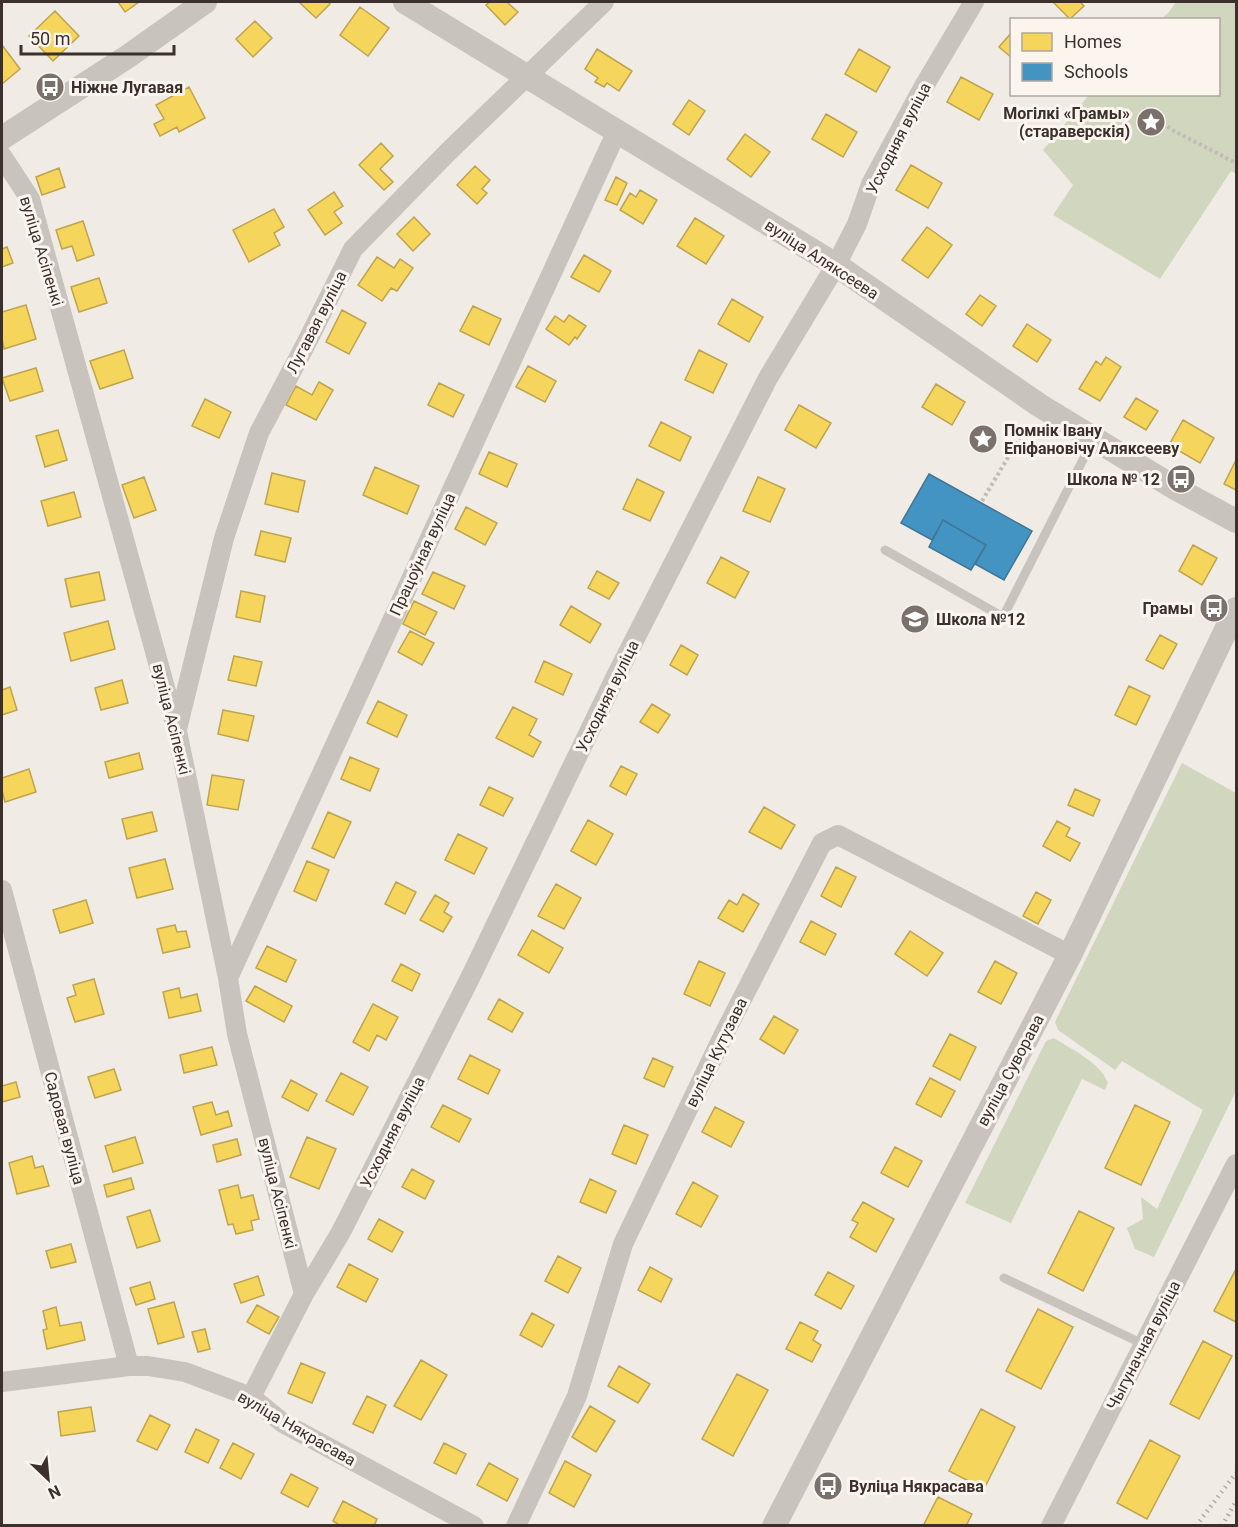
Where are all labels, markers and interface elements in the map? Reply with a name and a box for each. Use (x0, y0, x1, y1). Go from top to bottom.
scale bar (21, 18, 174, 56)
legend (1010, 18, 1220, 96)
text: 50 m (30, 28, 70, 49)
text: Homes (1064, 31, 1122, 52)
text: Schools (1064, 61, 1128, 82)
bus stop icon: Ніжне Лугавая (34, 71, 66, 103)
place label: Ніжне Лугавая (71, 78, 183, 97)
street label: Усходняя вуліца (862, 79, 935, 197)
place label: Могілкі «Грамы» (стараверскія) (1003, 104, 1130, 141)
place icon: Могілкі «Грамы» (стараверскія) (1135, 106, 1167, 138)
street label: вуліца Асіпенкі (16, 194, 67, 308)
street label: вуліца Аляксеева (761, 216, 882, 303)
street label: Лугавая вуліца (282, 268, 350, 377)
place label: Помнік Івану Епіфановічу Аляксееву (1004, 421, 1180, 458)
place icon: Помнік Івану Епіфановічу Аляксееву (967, 423, 999, 455)
bus stop icon: Школа № 12 (1165, 463, 1197, 495)
place label: Школа № 12 (1067, 470, 1160, 489)
street label: Працоўная вуліца (386, 490, 459, 619)
bus stop icon: Грамы (1198, 592, 1230, 624)
place label: Грамы (1143, 599, 1193, 618)
school or university icon: Школа №12 (899, 603, 931, 635)
place label: Школа №12 (936, 610, 1025, 629)
street label: Усходняя вуліца (572, 637, 643, 755)
street label: вуліца Асіпенкі (149, 662, 194, 777)
street label: вуліца Кутузава (682, 994, 751, 1110)
street label: вуліца Суворава (973, 1011, 1048, 1129)
street label: Садовая вуліца (40, 1070, 89, 1187)
street label: Усходняя вуліца (356, 1073, 429, 1191)
street label: вуліца Асіпенкі (255, 1136, 300, 1251)
street label: Чыгуначная вуліца (1103, 1277, 1184, 1413)
street label: вуліца Някрасава (234, 1387, 359, 1470)
north arrow (18, 1449, 78, 1509)
bus stop icon: Вуліца Някрасава (812, 1470, 844, 1502)
place label: Вуліца Някрасава (849, 1477, 984, 1496)
text: N (45, 1481, 64, 1503)

